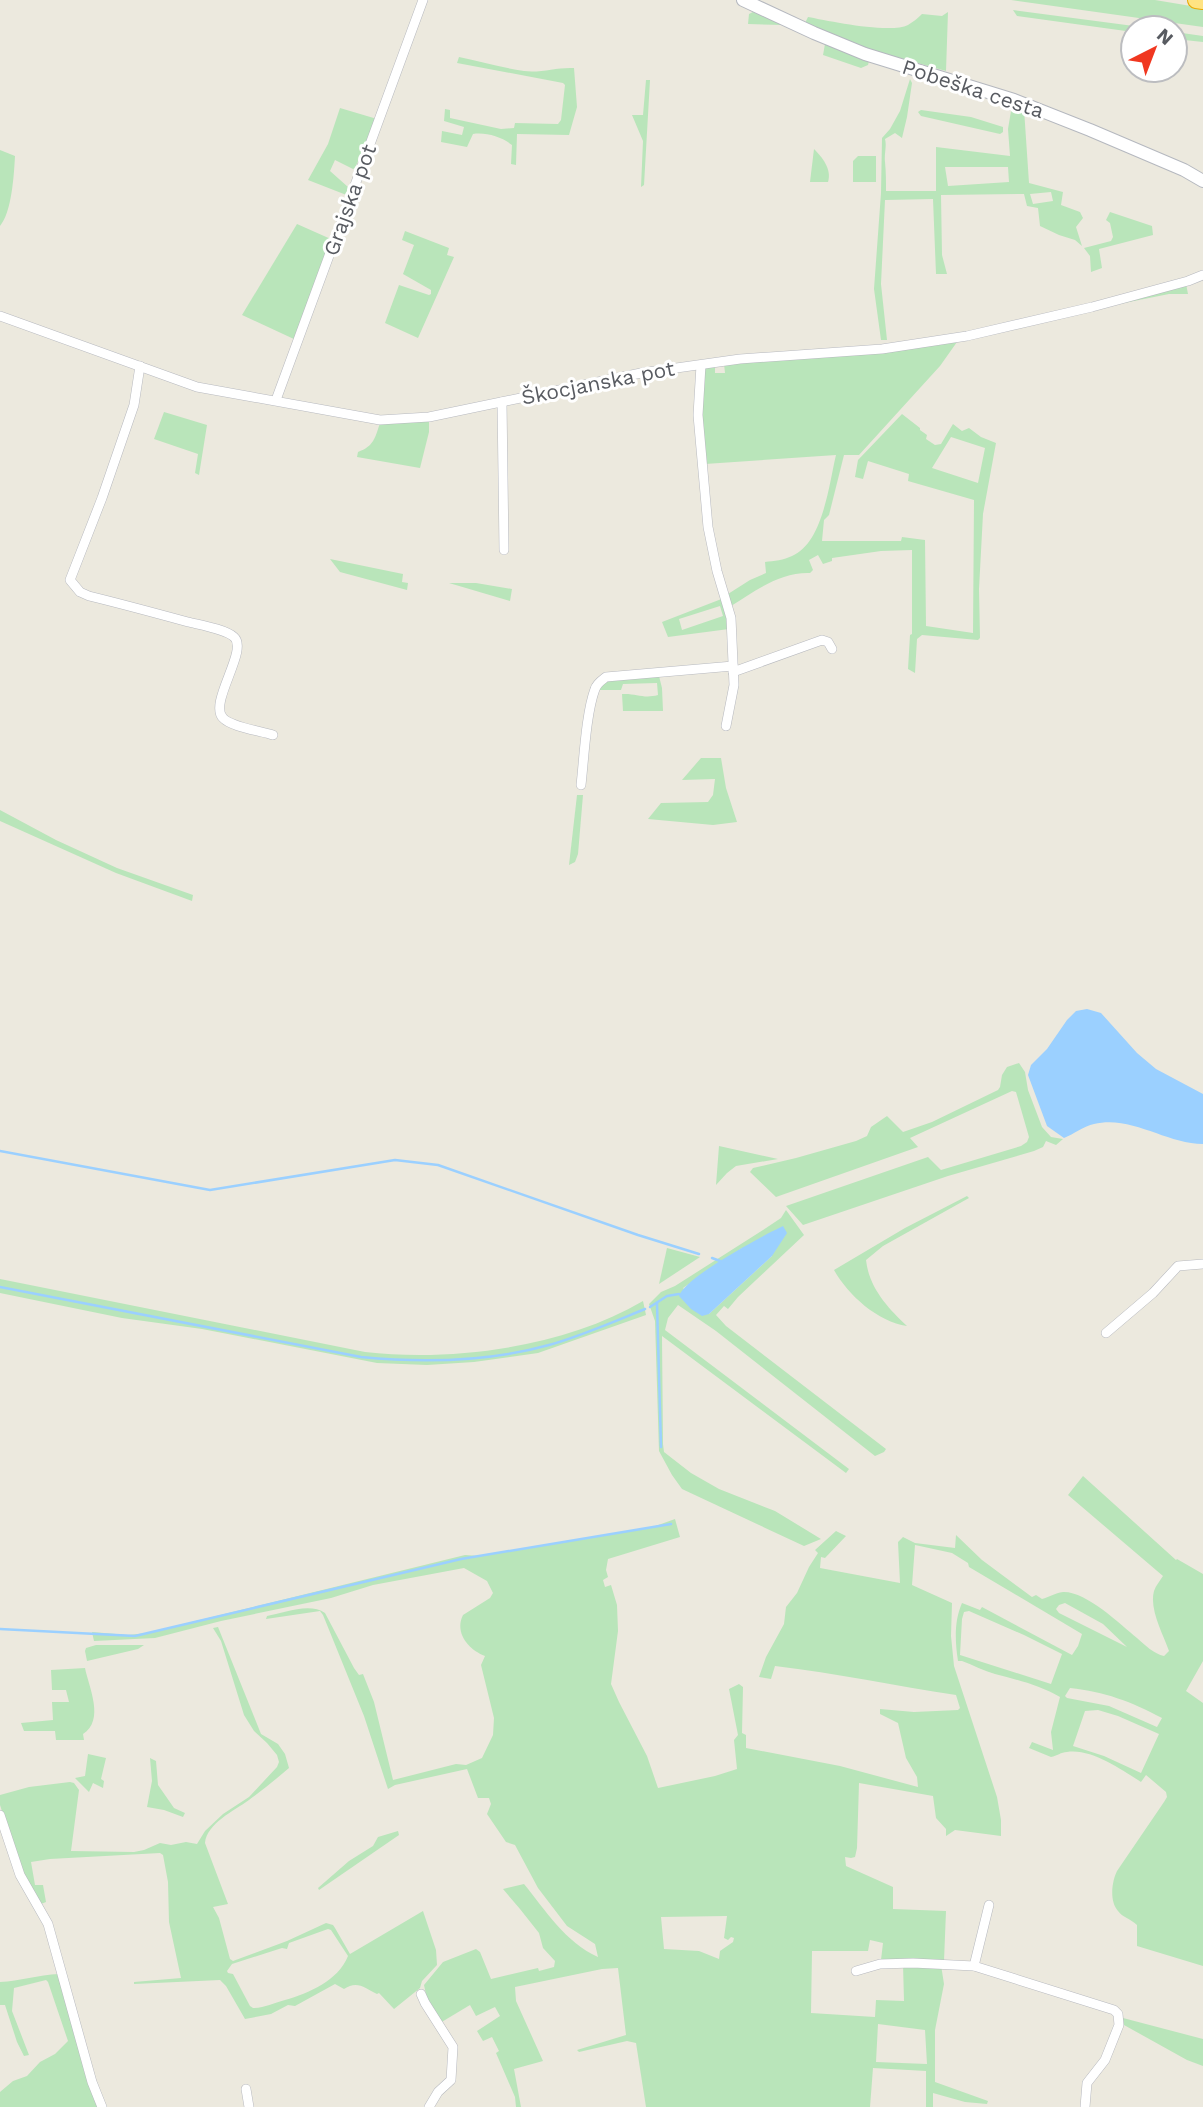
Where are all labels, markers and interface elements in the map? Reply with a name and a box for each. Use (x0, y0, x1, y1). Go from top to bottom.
north arrow (1119, 14, 1189, 84)
text: N (1152, 23, 1178, 50)
street label: Pobeška cesta (899, 54, 1047, 123)
street label: Grajska pot (318, 141, 381, 259)
street label: Škocjanska pot (519, 355, 677, 410)

